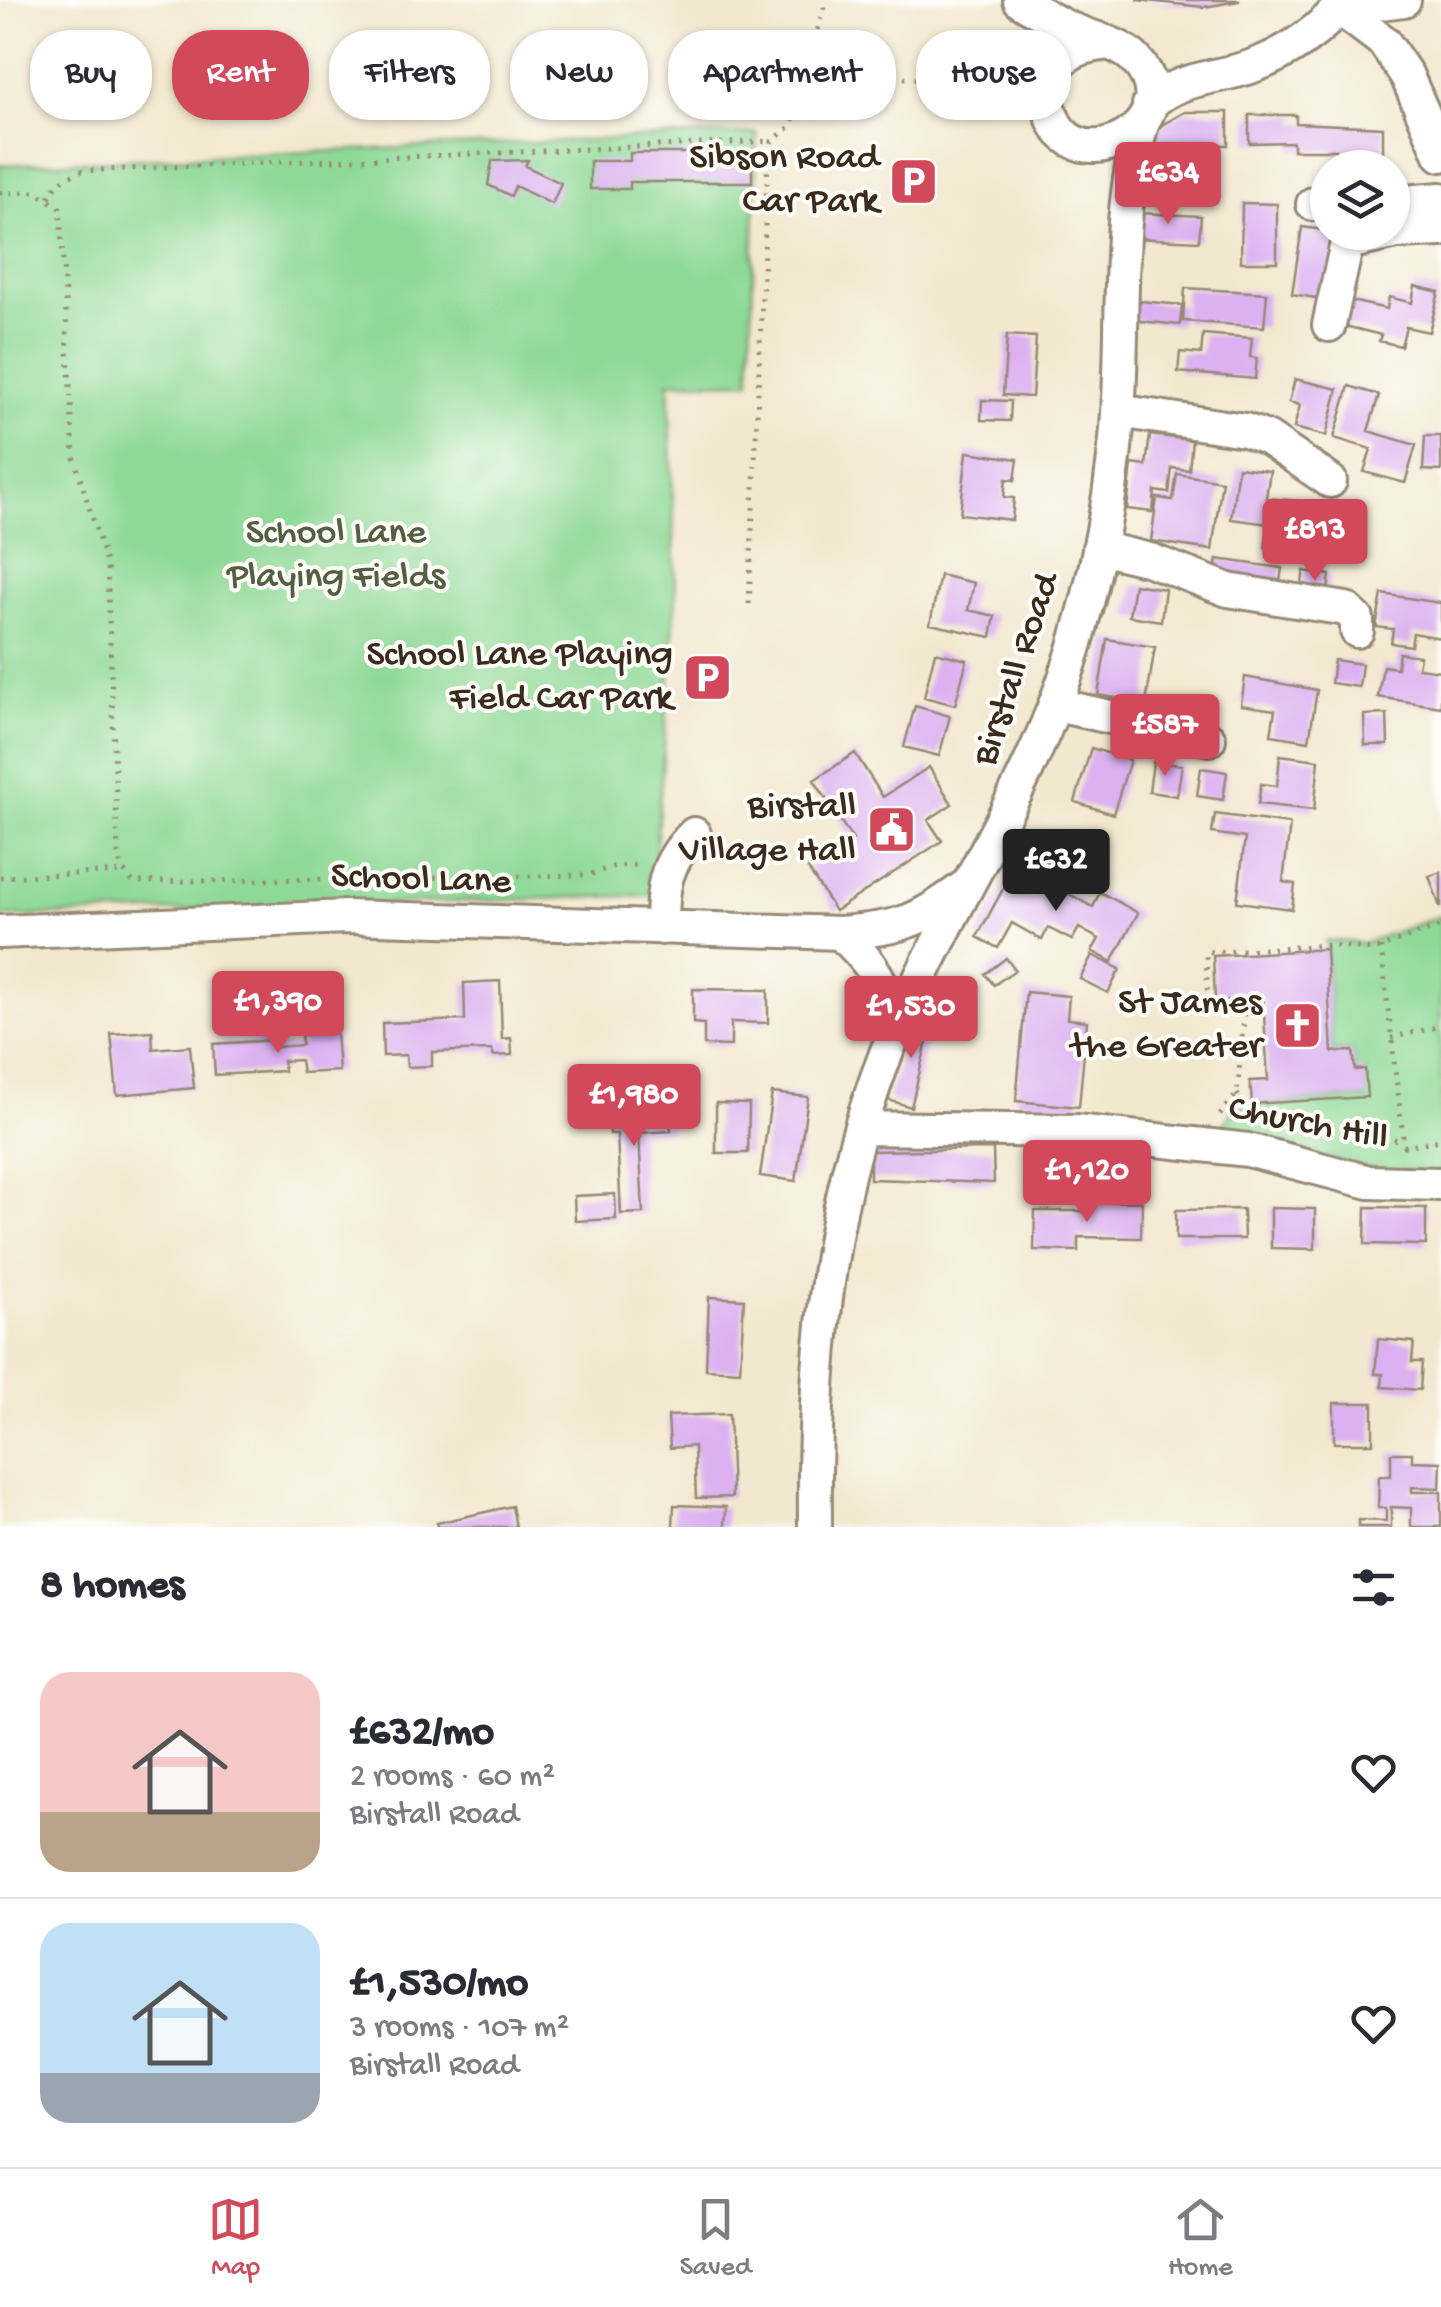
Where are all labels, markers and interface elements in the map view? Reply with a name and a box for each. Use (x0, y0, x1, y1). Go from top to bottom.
chip: Buy (30, 30, 152, 120)
chip: Rent (172, 30, 309, 120)
chip: Filters (329, 30, 490, 120)
chip: New (510, 30, 648, 120)
chip: Apartment (668, 30, 896, 120)
chip: House (916, 30, 1071, 120)
place label: Sibson Road Car Park (689, 137, 882, 225)
pin: £634 (1109, 142, 1227, 227)
map controls (1310, 150, 1410, 250)
button: layers (1310, 150, 1410, 250)
parking icon: Sibson Road Car Park (888, 155, 940, 207)
text: £634 (1137, 155, 1199, 193)
pin: £813 (1256, 499, 1374, 584)
park label: School Lane Playing Fields (226, 512, 446, 600)
text: £813 (1284, 512, 1346, 550)
street label: Birstall Road (964, 565, 1072, 773)
place label: School Lane Playing Field Car Park (367, 634, 676, 722)
parking icon: School Lane Playing Field Car Park (682, 652, 734, 704)
pin: £587 (1106, 694, 1224, 779)
text: £587 (1132, 707, 1198, 745)
place label: Birstall Village Hall (678, 786, 856, 874)
public building icon: Birstall Village Hall (865, 804, 917, 856)
pin: £632 (997, 829, 1115, 914)
text: £632 (1025, 842, 1087, 880)
street label: School Lane (330, 856, 512, 906)
pin: £1,390 (197, 971, 359, 1056)
pin: £1,530 (830, 976, 992, 1061)
place label: St James the Greater (1068, 982, 1266, 1070)
text: £1,390 (234, 984, 322, 1022)
text: £1,530 (867, 989, 955, 1027)
church icon: St James the Greater (1271, 1000, 1323, 1052)
pin: £1,980 (553, 1064, 715, 1149)
text: £1,980 (590, 1077, 678, 1115)
street label: Church Hill (1225, 1088, 1391, 1162)
pin: £1,120 (1006, 1140, 1168, 1225)
text: £1,120 (1045, 1153, 1129, 1191)
icon: filters (1346, 1560, 1401, 1615)
text: 8 homes (40, 1563, 184, 1612)
text: £632/mo (350, 1710, 494, 1759)
icon: home (120, 1712, 240, 1832)
icon: heart (1346, 1745, 1401, 1800)
text: 2 rooms · 60 m² (350, 1759, 555, 1797)
text: Birstall Road (350, 1797, 519, 1835)
text: £1,530/mo (350, 1961, 528, 2010)
icon: home (120, 1963, 240, 2083)
icon: heart (1346, 1996, 1401, 2051)
text: 3 rooms · 107 m² (350, 2010, 569, 2048)
text: Birstall Road (350, 2048, 519, 2086)
tab: Map (208, 2192, 263, 2285)
tab: Saved (680, 2192, 751, 2285)
tab: Home (1168, 2192, 1233, 2285)

